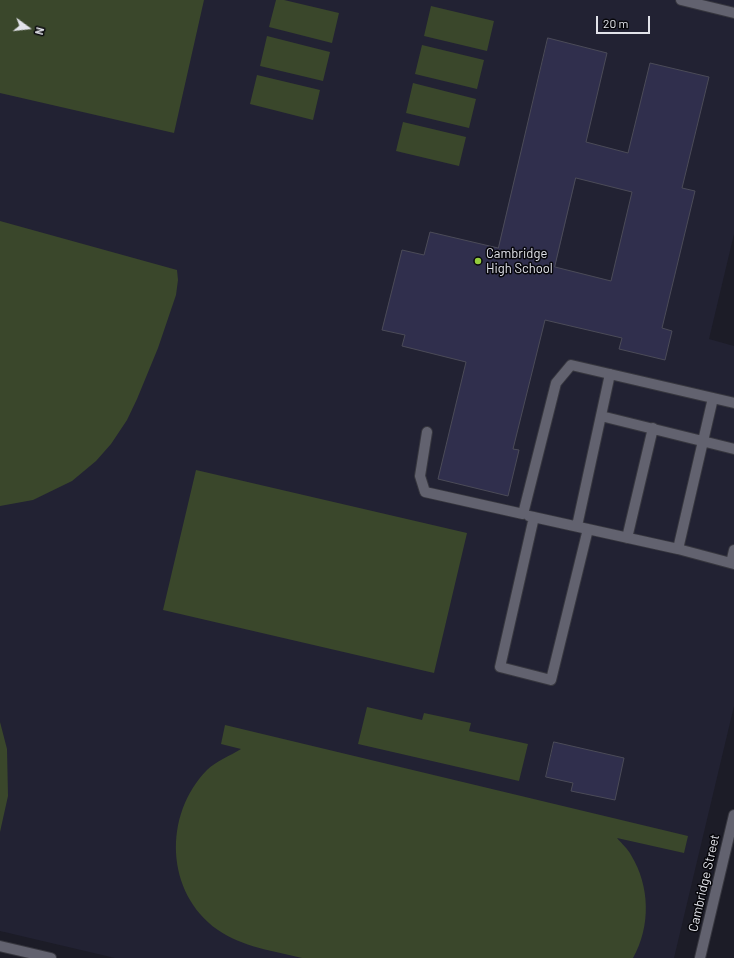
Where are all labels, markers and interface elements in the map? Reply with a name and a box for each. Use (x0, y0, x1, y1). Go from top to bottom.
north arrow (8, 8, 48, 48)
scale bar (598, 8, 652, 34)
text: 20 m (603, 16, 629, 30)
text: N (33, 26, 47, 36)
place label: Cambridge High School (486, 246, 553, 277)
marker: Cambridge High School (473, 256, 483, 266)
street label: Cambridge Street (685, 833, 723, 933)

